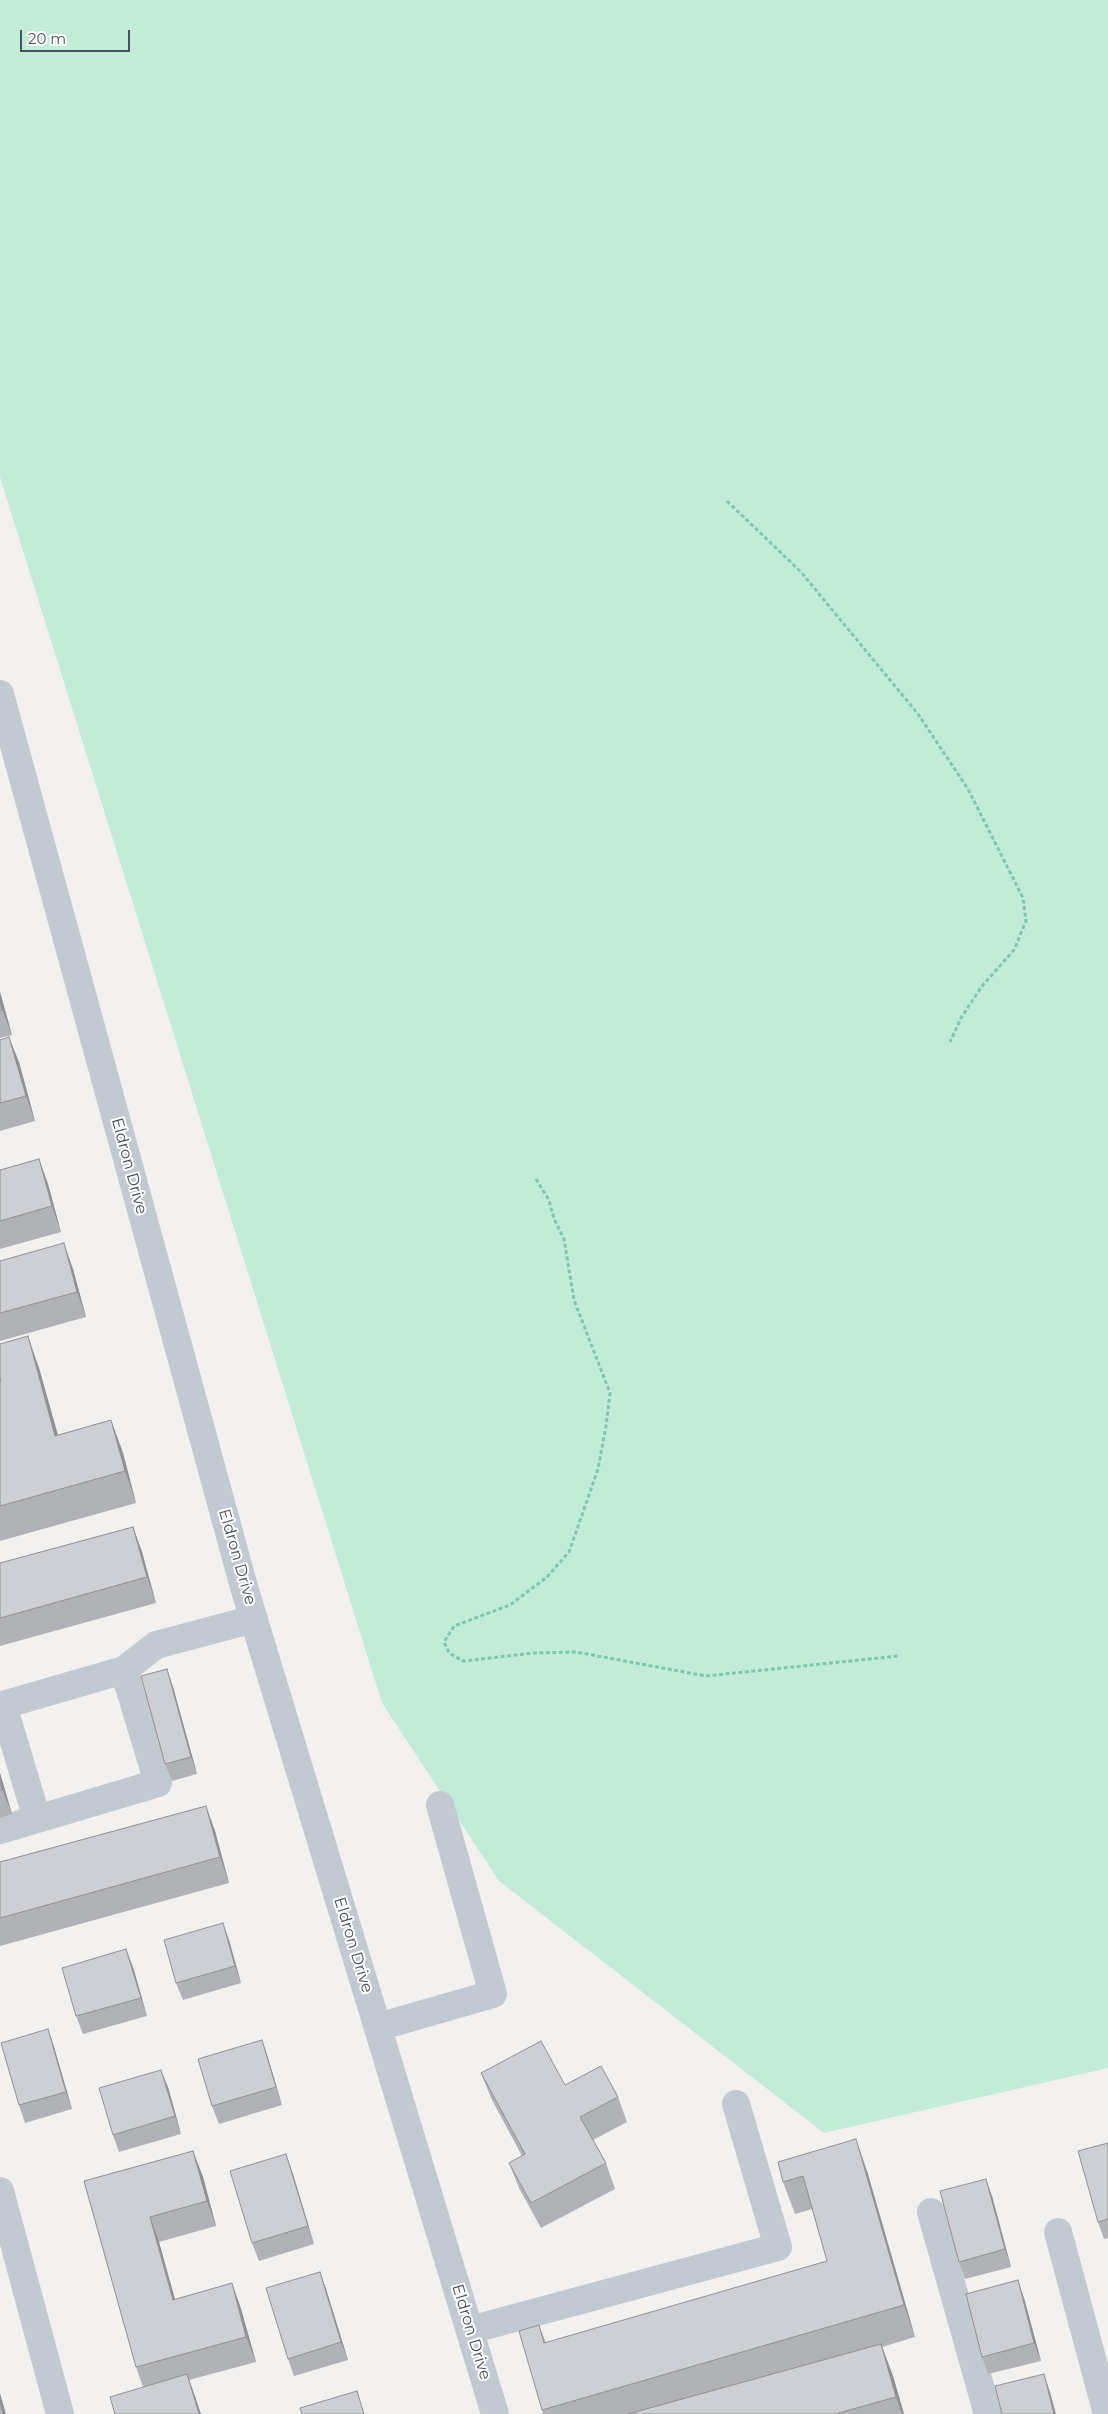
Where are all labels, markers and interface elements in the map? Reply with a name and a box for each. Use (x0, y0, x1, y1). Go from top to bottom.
scale bar (22, 20, 132, 52)
text: 20 m (28, 29, 66, 48)
street label: Eldron Drive (107, 1116, 151, 1216)
street label: Eldron Drive (214, 1507, 260, 1607)
street label: Eldron Drive (329, 1895, 377, 1995)
street label: Eldron Drive (447, 2282, 495, 2382)

